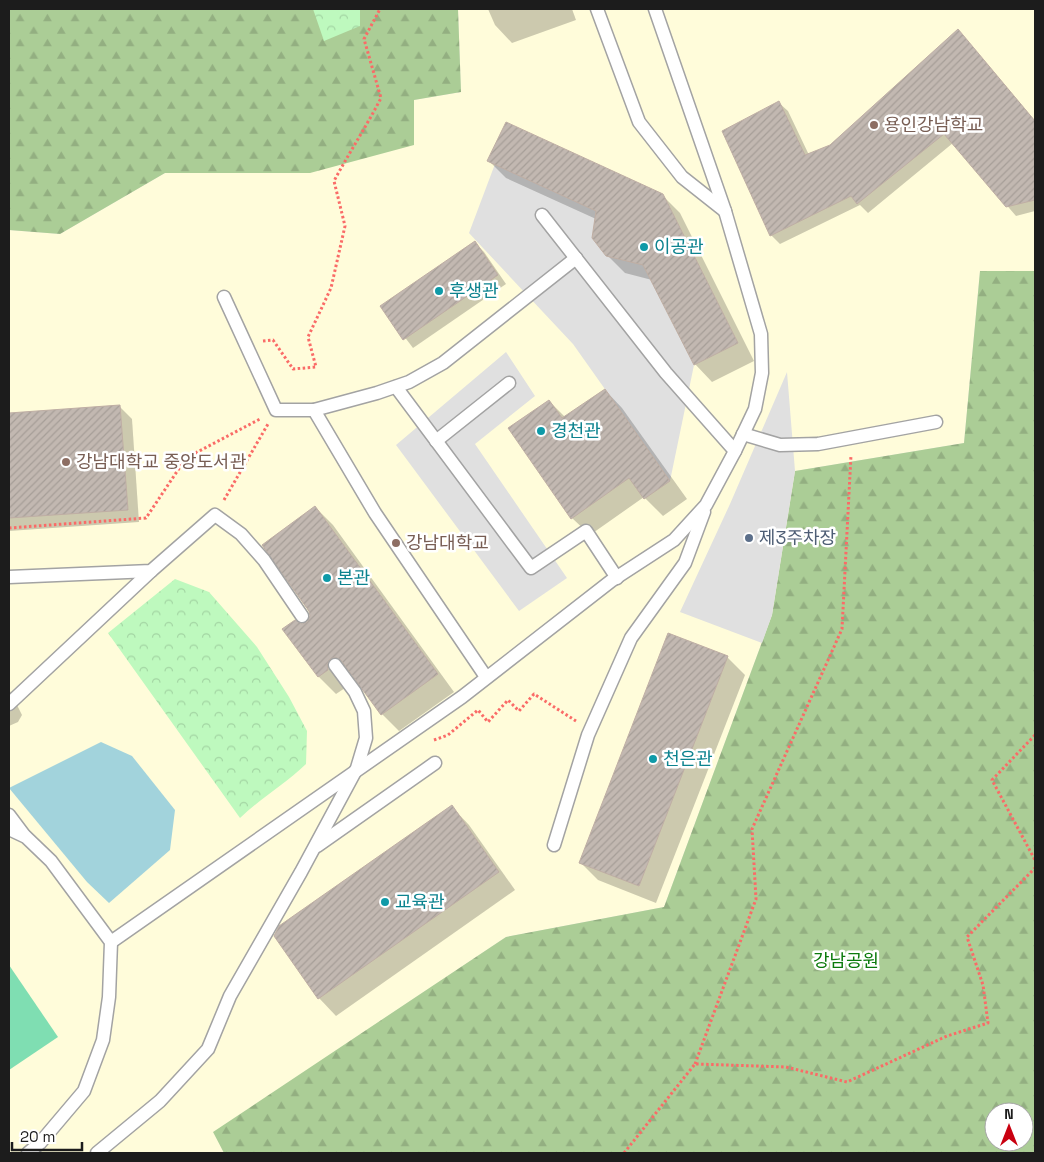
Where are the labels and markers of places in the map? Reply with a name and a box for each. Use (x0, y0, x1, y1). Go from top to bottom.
place label: 용인강남학교 (884, 113, 983, 136)
marker: 용인강남학교 (868, 119, 880, 131)
place label: 이공관 (654, 235, 704, 258)
marker: 이공관 (638, 241, 650, 253)
place label: 후생관 (449, 279, 499, 302)
marker: 후생관 (433, 285, 445, 297)
place label: 경천관 (551, 419, 601, 442)
marker: 경천관 (535, 425, 547, 437)
place label: 강남대학교 중앙도서관 (76, 450, 247, 473)
marker: 강남대학교 중앙도서관 (60, 456, 72, 468)
place label: 제3주차장 (759, 526, 836, 549)
place label: 강남대학교 (406, 531, 489, 554)
marker: 제3주차장 (743, 532, 755, 544)
marker: 강남대학교 (390, 537, 402, 549)
place label: 본관 (337, 566, 371, 589)
marker: 본관 (321, 572, 333, 584)
place label: 천은관 (663, 747, 713, 770)
marker: 천은관 (647, 753, 659, 765)
place label: 교육관 (395, 890, 445, 913)
marker: 교육관 (379, 896, 391, 908)

